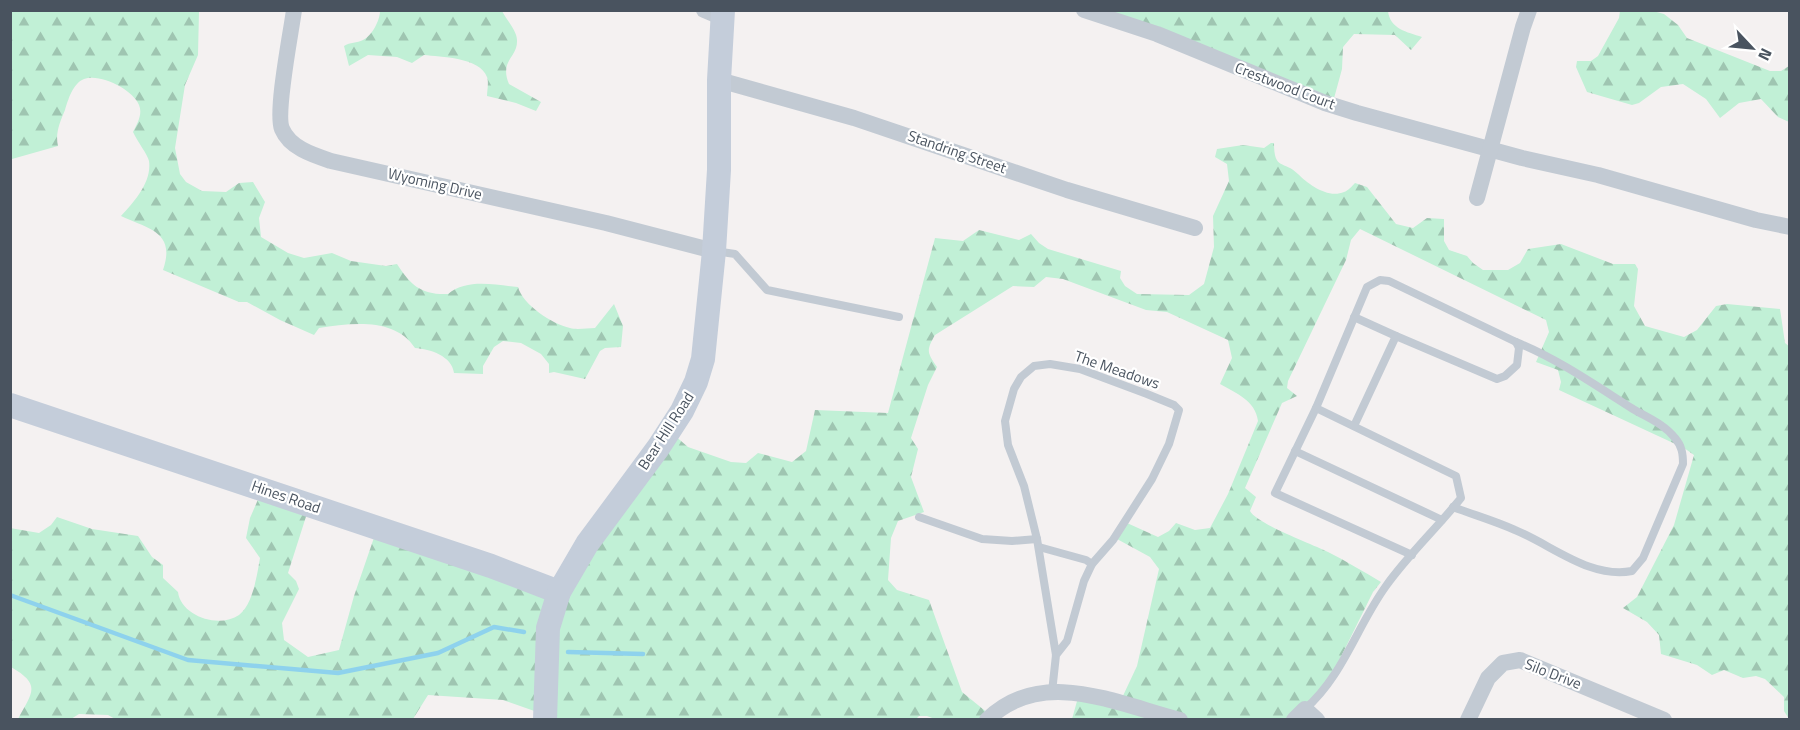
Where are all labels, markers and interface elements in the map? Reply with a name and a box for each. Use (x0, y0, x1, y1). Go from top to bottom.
north arrow (1722, 18, 1782, 78)
text: N (1752, 44, 1779, 65)
street label: Crestwood Court (1232, 56, 1339, 115)
street label: Standring Street (905, 124, 1010, 179)
street label: Wyoming Drive (386, 162, 484, 206)
street label: The Meadows (1072, 344, 1163, 395)
street label: Bear Hill Road (632, 387, 699, 474)
street label: Hines Road (248, 474, 324, 519)
street label: Silo Drive (1522, 652, 1585, 695)

